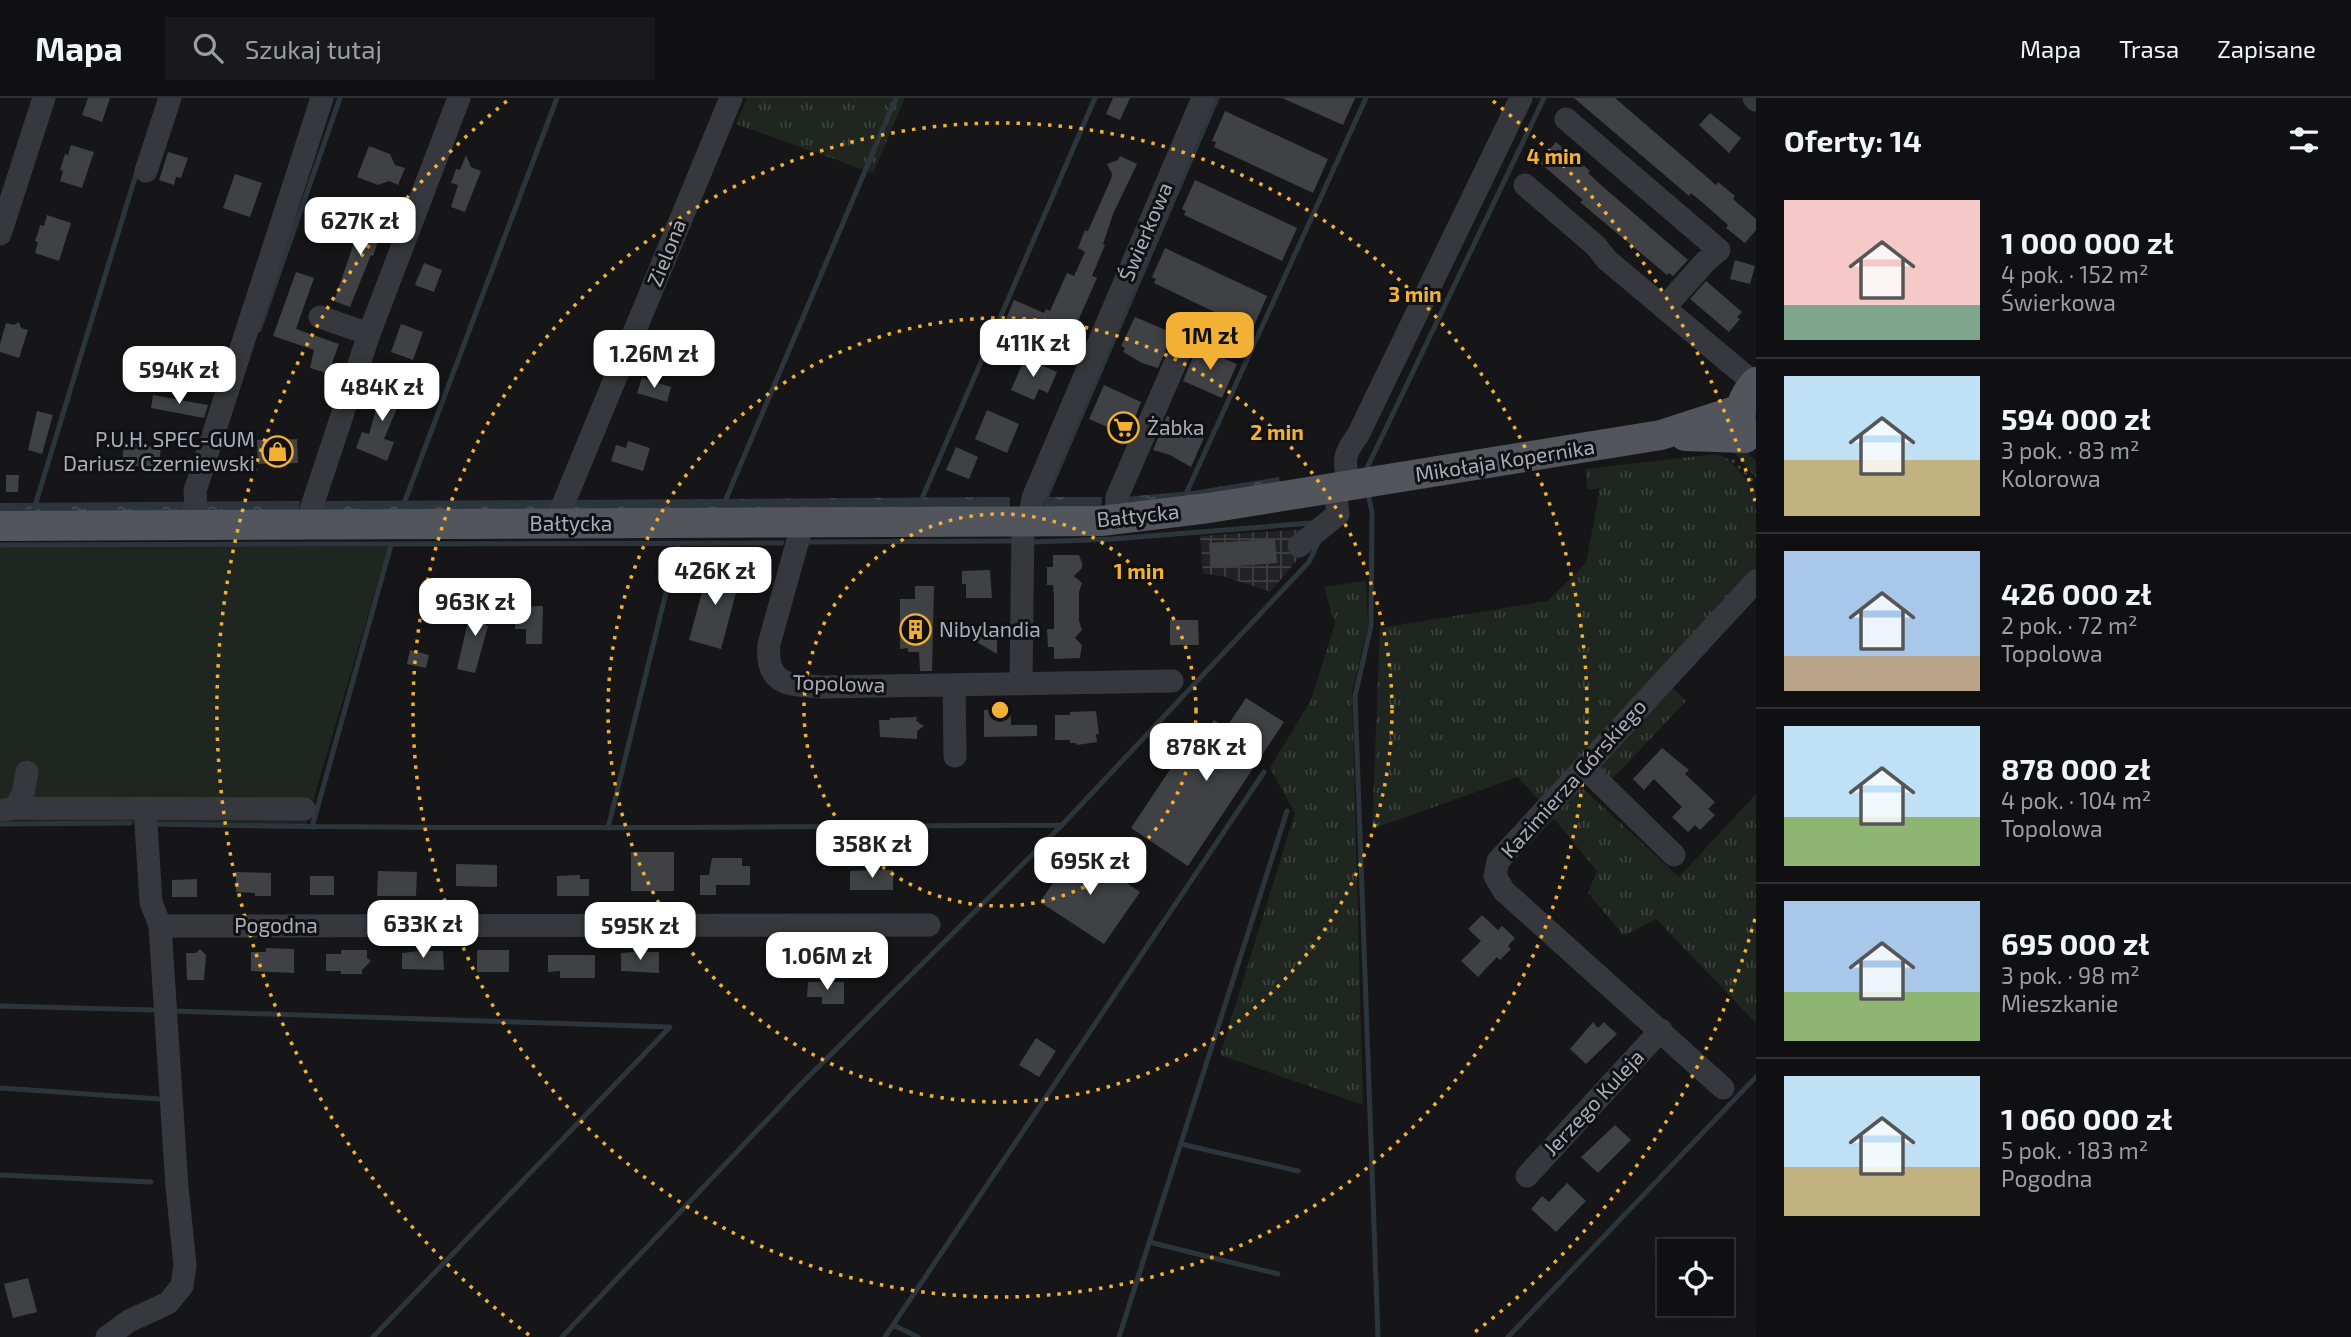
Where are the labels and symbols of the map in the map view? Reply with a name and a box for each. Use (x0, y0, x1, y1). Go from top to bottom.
text: 4 min (1527, 143, 1581, 168)
street label: Świerkowa (1113, 178, 1177, 285)
pin: 627K zł (295, 198, 425, 257)
street label: Zielona (641, 215, 690, 290)
text: 3 min (1388, 281, 1442, 306)
pin: 1M zł (1161, 313, 1259, 372)
pin: 411K zł (968, 320, 1098, 379)
pin: 1.26M zł (582, 330, 726, 390)
pin: 594K zł (114, 346, 244, 406)
pin: 484K zł (317, 364, 447, 423)
supermarket icon: Żabka (1107, 411, 1141, 445)
place label: Żabka (1147, 414, 1205, 439)
text: 2 min (1250, 419, 1304, 444)
place label: P.U.H. SPEC-GUM Dariusz Czerniewski (63, 426, 255, 475)
street label: Mikołaja Kopernika (1413, 433, 1596, 487)
shop icon: P.U.H. SPEC-GUM Dariusz Czerniewski (261, 435, 295, 469)
street label: Bałtycka (1095, 498, 1180, 531)
street label: Bałtycka (530, 510, 612, 535)
pin: 426K zł (650, 547, 780, 607)
text: 1 min (1114, 558, 1164, 583)
pin: 963K zł (410, 578, 540, 638)
building icon: Nibylandia (899, 613, 933, 647)
place label: Nibylandia (939, 616, 1041, 641)
street label: Topolowa (792, 668, 886, 697)
street label: Kazimierza Górskiego (1495, 693, 1651, 863)
centre of rings (988, 698, 1012, 722)
pin: 878K zł (1141, 724, 1271, 783)
pin: 358K zł (807, 820, 937, 880)
pin: 695K zł (1025, 838, 1155, 897)
pin: 633K zł (358, 900, 488, 960)
pin: 595K zł (575, 902, 705, 962)
street label: Pogodna (234, 912, 318, 937)
pin: 1.06M zł (755, 932, 899, 992)
street label: Jerzego Kuleja (1538, 1044, 1649, 1161)

